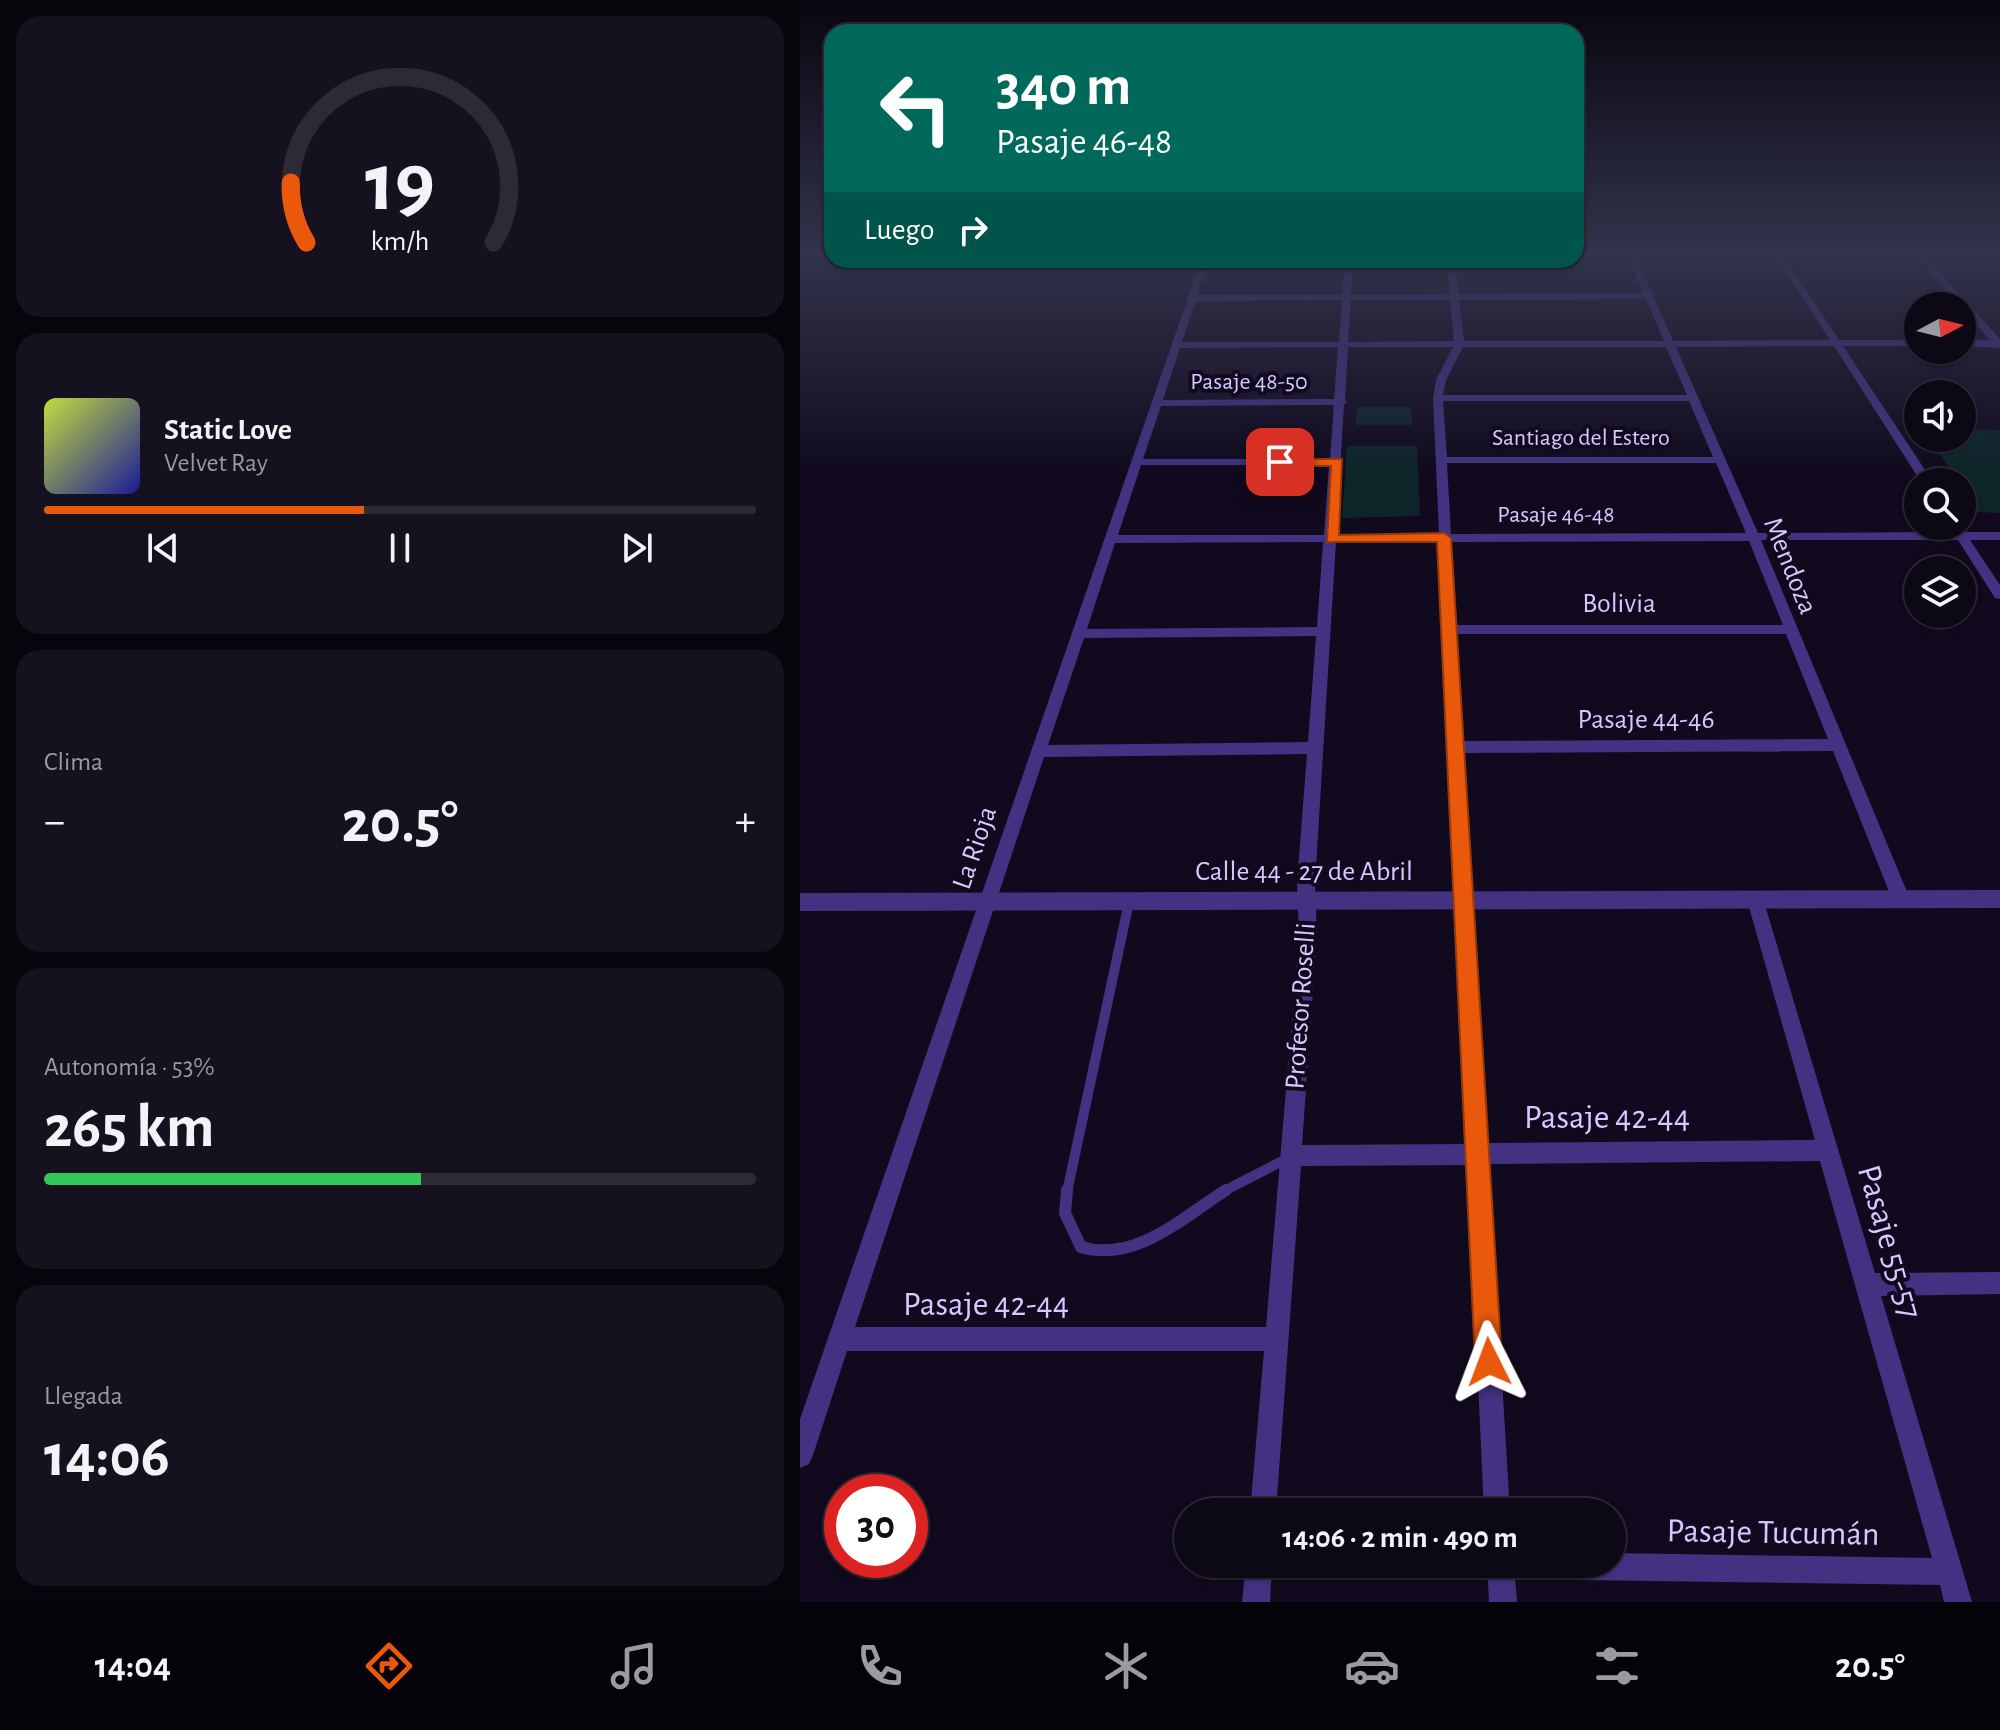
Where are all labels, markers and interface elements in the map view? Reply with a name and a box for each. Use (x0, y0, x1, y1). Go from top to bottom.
icon: left (864, 56, 968, 160)
text: 340 m (996, 59, 1131, 115)
text: Pasaje 46-48 (996, 124, 1172, 160)
text: 19 (365, 141, 435, 225)
icon: right (951, 208, 995, 252)
text: Luego (864, 215, 935, 245)
text: km/h (371, 227, 429, 256)
north arrow (1904, 292, 1976, 364)
map controls (1904, 292, 1976, 628)
street label: Pasaje 48-50 (1190, 370, 1308, 394)
button: sound (1904, 380, 1976, 452)
text: Static Love (164, 415, 292, 445)
street label: Santiago del Estero (1492, 426, 1670, 450)
pin (1246, 428, 1314, 496)
icon: arrive (1258, 440, 1302, 484)
text: Velvet Ray (164, 450, 268, 476)
button: search (1904, 468, 1976, 540)
street label: Pasaje 46-48 (1497, 503, 1615, 527)
street label: Mendoza (1758, 514, 1822, 618)
icon: previous (141, 526, 185, 570)
icon: pause (378, 526, 422, 570)
icon: next (615, 526, 659, 570)
button: layers (1904, 556, 1976, 628)
street label: Bolivia (1582, 590, 1656, 618)
street label: Pasaje 44-46 (1577, 706, 1715, 734)
text: Clima (44, 749, 103, 775)
text: 20.5° (342, 793, 458, 853)
text: − (44, 800, 65, 844)
text: + (735, 800, 756, 844)
street label: La Rioja (948, 803, 1002, 893)
street label: Calle 44 - 27 de Abril (1195, 858, 1413, 886)
street label: Profesor Roselli (1281, 922, 1321, 1090)
text: Autonomía · 53% (44, 1054, 215, 1080)
text: 265 km (44, 1098, 214, 1158)
street label: Pasaje 42-44 (1524, 1101, 1690, 1135)
street label: Pasaje 55-57 (1851, 1161, 1927, 1323)
street label: Pasaje 42-44 (903, 1288, 1069, 1322)
position arrow (1447, 1320, 1531, 1404)
text: Llegada (44, 1383, 123, 1409)
text: 14:06 (44, 1427, 170, 1487)
speed limit sign: 30 (824, 1474, 928, 1578)
street label: Pasaje Tucumán (1666, 1514, 1880, 1552)
text: 14:06 · 2 min · 490 m (1282, 1523, 1518, 1553)
icon: directions (361, 1638, 417, 1694)
icon: music (606, 1638, 662, 1694)
icon: phone (852, 1638, 908, 1694)
icon: climate (1098, 1638, 1154, 1694)
icon: car (1344, 1638, 1400, 1694)
icon: filters (1589, 1638, 1645, 1694)
text: 14:04 (95, 1648, 171, 1684)
text: 20.5° (1835, 1648, 1905, 1684)

